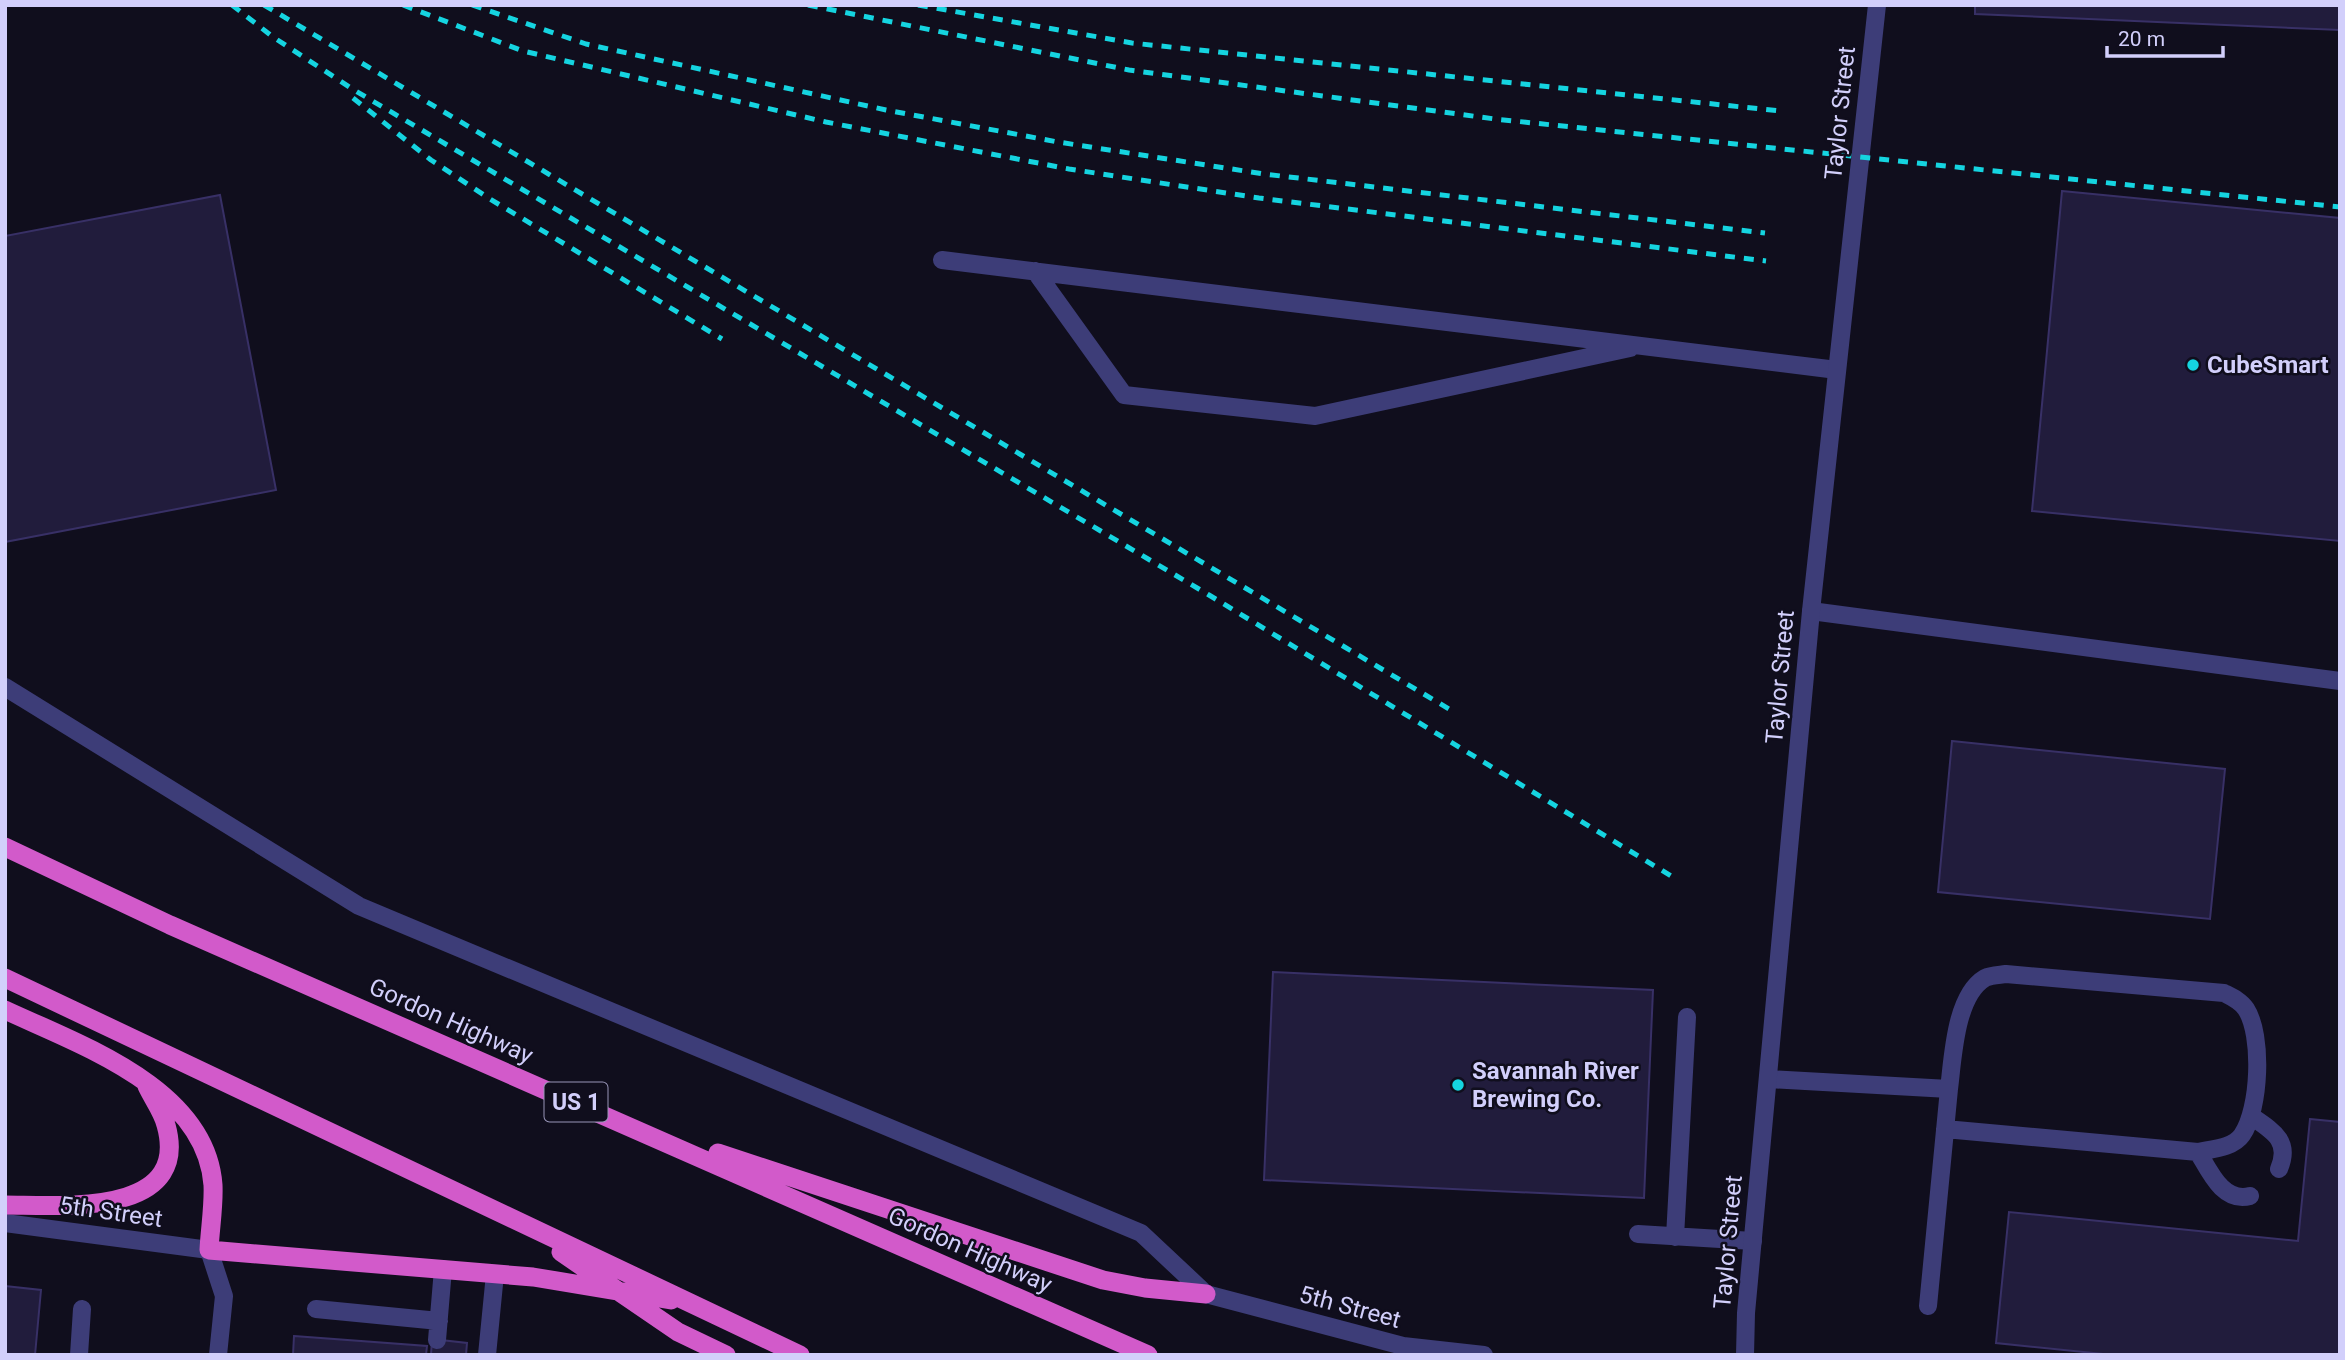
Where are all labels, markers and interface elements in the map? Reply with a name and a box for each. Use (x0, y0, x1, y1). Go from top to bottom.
scale bar (2107, 14, 2222, 58)
text: 20 m (2118, 27, 2165, 51)
street label: Taylor Street (1819, 45, 1861, 181)
place label: CubeSmart (2207, 351, 2329, 379)
marker: CubeSmart (2185, 357, 2201, 373)
street label: Taylor Street (1760, 609, 1800, 745)
street label: Gordon Highway (365, 972, 538, 1070)
place label: Savannah River Brewing Co. (1472, 1057, 1639, 1113)
marker: Savannah River Brewing Co. (1450, 1077, 1466, 1093)
road number: US 1 (544, 1082, 608, 1121)
street label: Taylor Street (1708, 1174, 1748, 1310)
street label: 5th Street (58, 1191, 165, 1233)
street label: Gordon Highway (884, 1201, 1057, 1299)
street label: 5th Street (1296, 1280, 1404, 1334)

